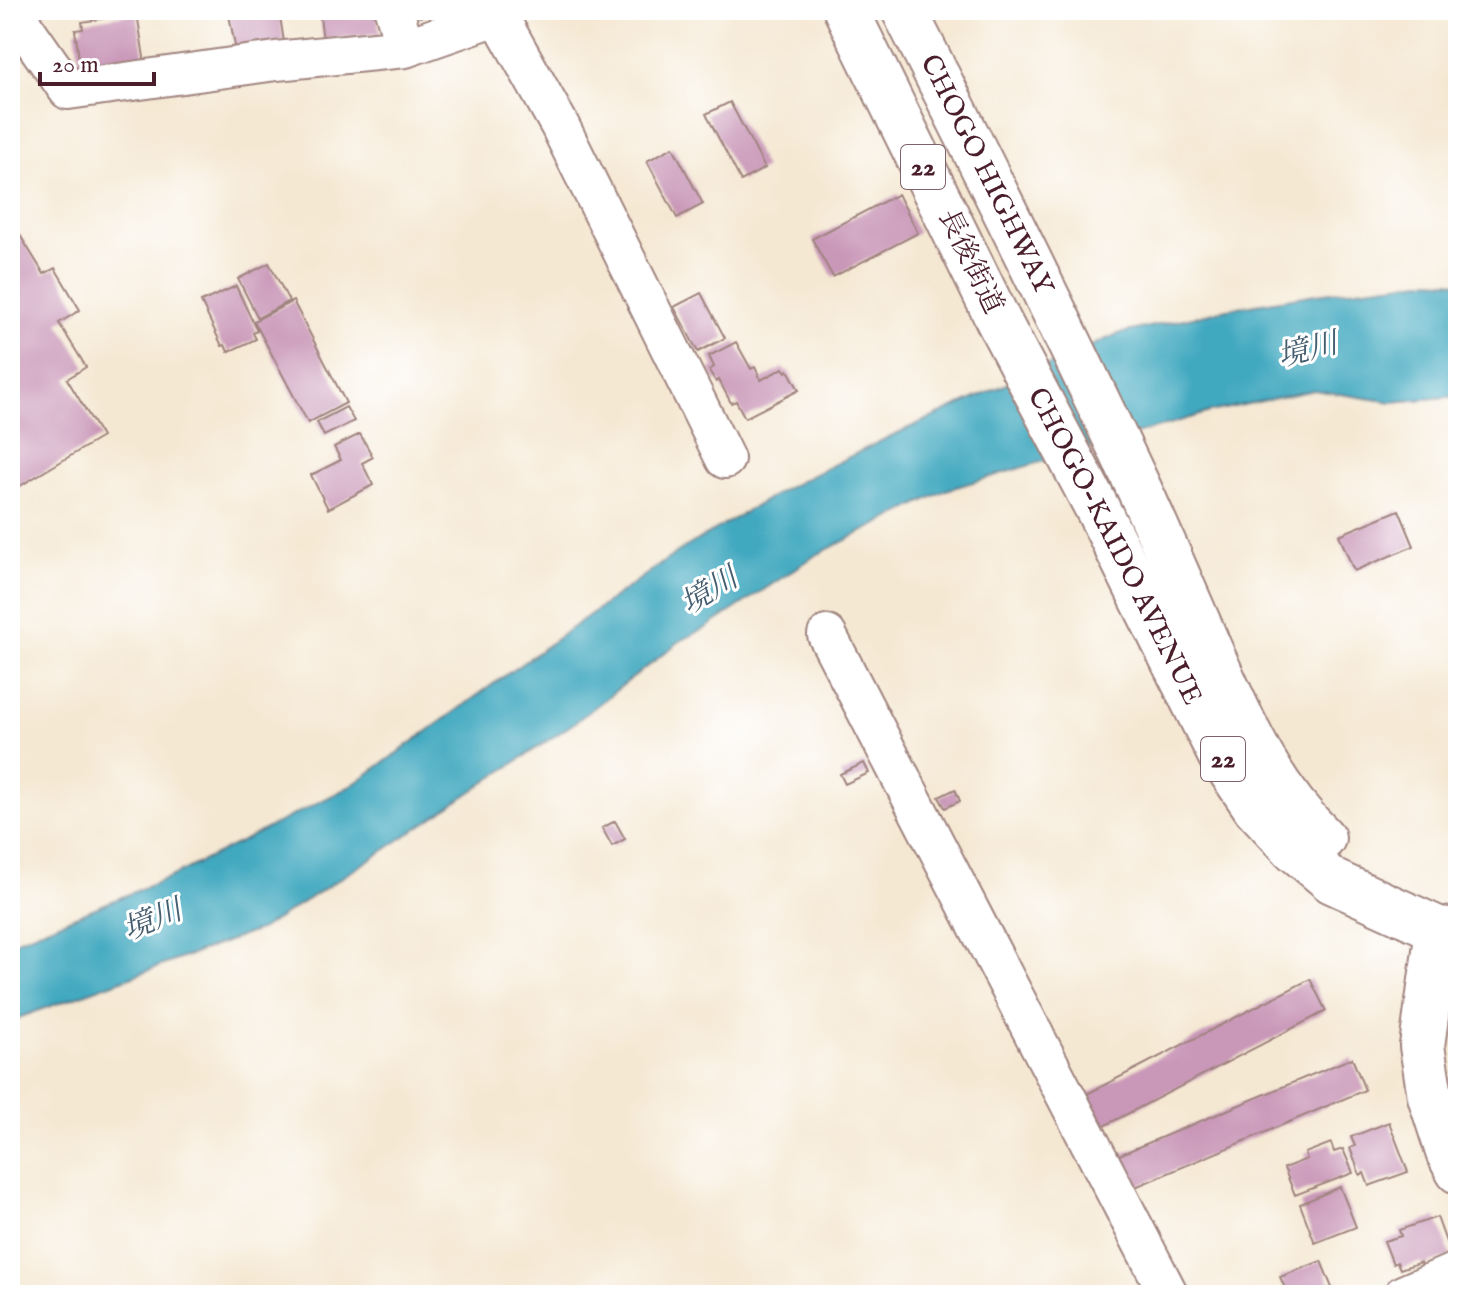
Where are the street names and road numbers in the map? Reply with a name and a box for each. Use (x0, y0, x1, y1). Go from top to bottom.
street label: CHOGO HIGHWAY (912, 49, 1062, 302)
road number: 22 (901, 145, 945, 189)
street label: 長後街道 (930, 204, 1010, 320)
street label: CHOGO-KAIDO AVENUE (1019, 382, 1210, 711)
road number: 22 (1201, 737, 1245, 781)

